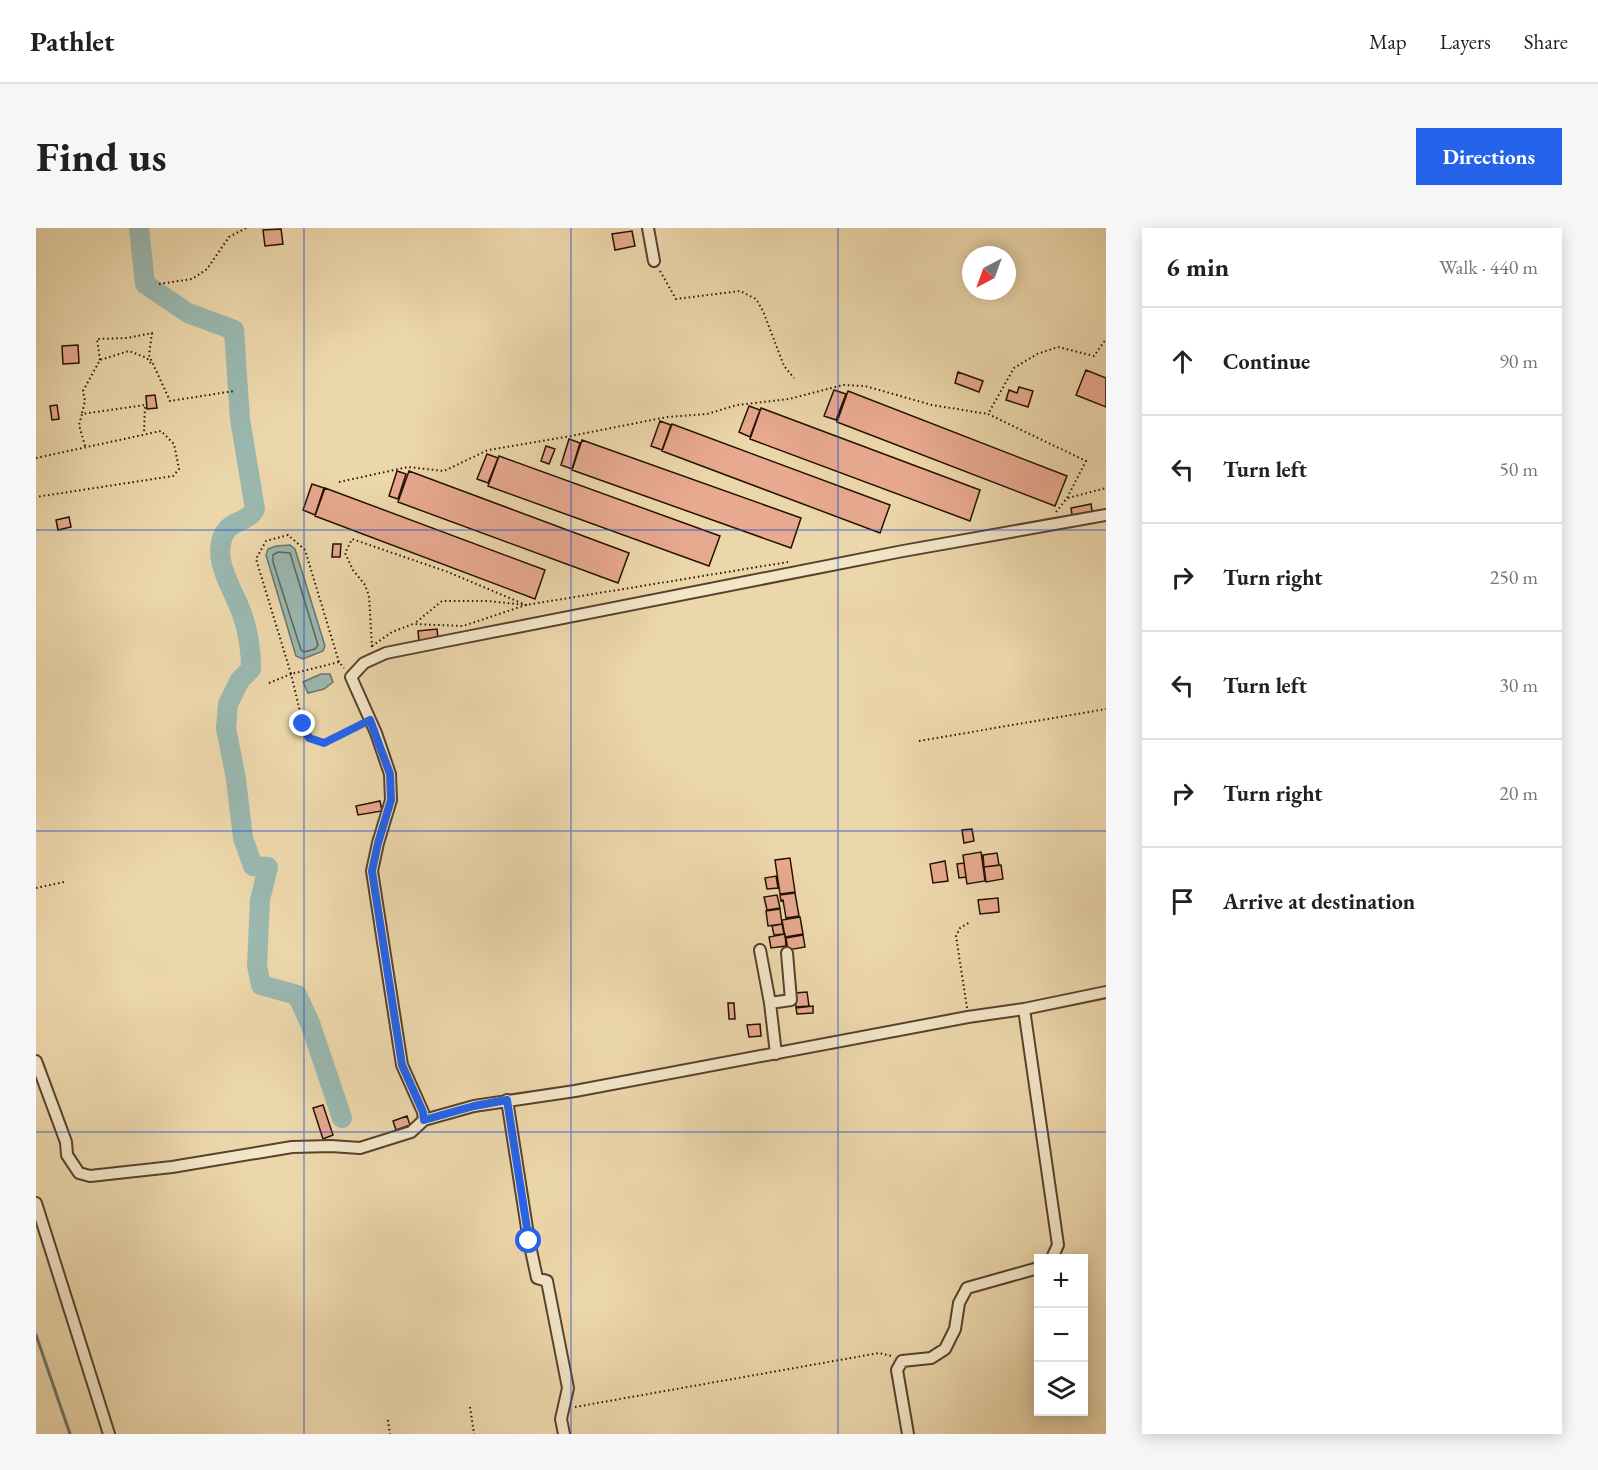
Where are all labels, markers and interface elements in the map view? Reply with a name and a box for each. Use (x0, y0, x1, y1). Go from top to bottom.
text: Pathlet (30, 23, 114, 59)
text: Map (1369, 28, 1407, 55)
text: Layers (1440, 28, 1491, 55)
text: Share (1524, 28, 1568, 55)
button: Directions (1416, 128, 1562, 185)
text: Find us (36, 129, 167, 184)
north arrow (962, 246, 1016, 300)
text: 6 min (1166, 250, 1229, 284)
text: Walk · 440 m (1439, 254, 1538, 280)
icon: ahead (1166, 345, 1199, 378)
text: Continue (1223, 347, 1310, 376)
text: 90 m (1499, 348, 1538, 374)
icon: left (1166, 453, 1199, 486)
text: Turn left (1223, 455, 1307, 484)
text: 50 m (1499, 456, 1538, 482)
icon: right (1166, 561, 1199, 594)
text: Turn right (1223, 563, 1322, 592)
text: 250 m (1490, 564, 1538, 590)
icon: left (1166, 669, 1199, 702)
text: Turn left (1223, 671, 1307, 700)
text: 30 m (1499, 672, 1538, 698)
route end (289, 710, 315, 736)
icon: right (1166, 777, 1199, 810)
text: Turn right (1223, 779, 1322, 808)
text: 20 m (1499, 780, 1538, 806)
icon: arrive (1166, 885, 1199, 918)
text: Arrive at destination (1223, 887, 1415, 916)
route start (515, 1227, 541, 1253)
map controls (1034, 1254, 1088, 1416)
button: + (1034, 1254, 1088, 1308)
button: − (1034, 1308, 1088, 1362)
button: layers (1034, 1362, 1088, 1416)

